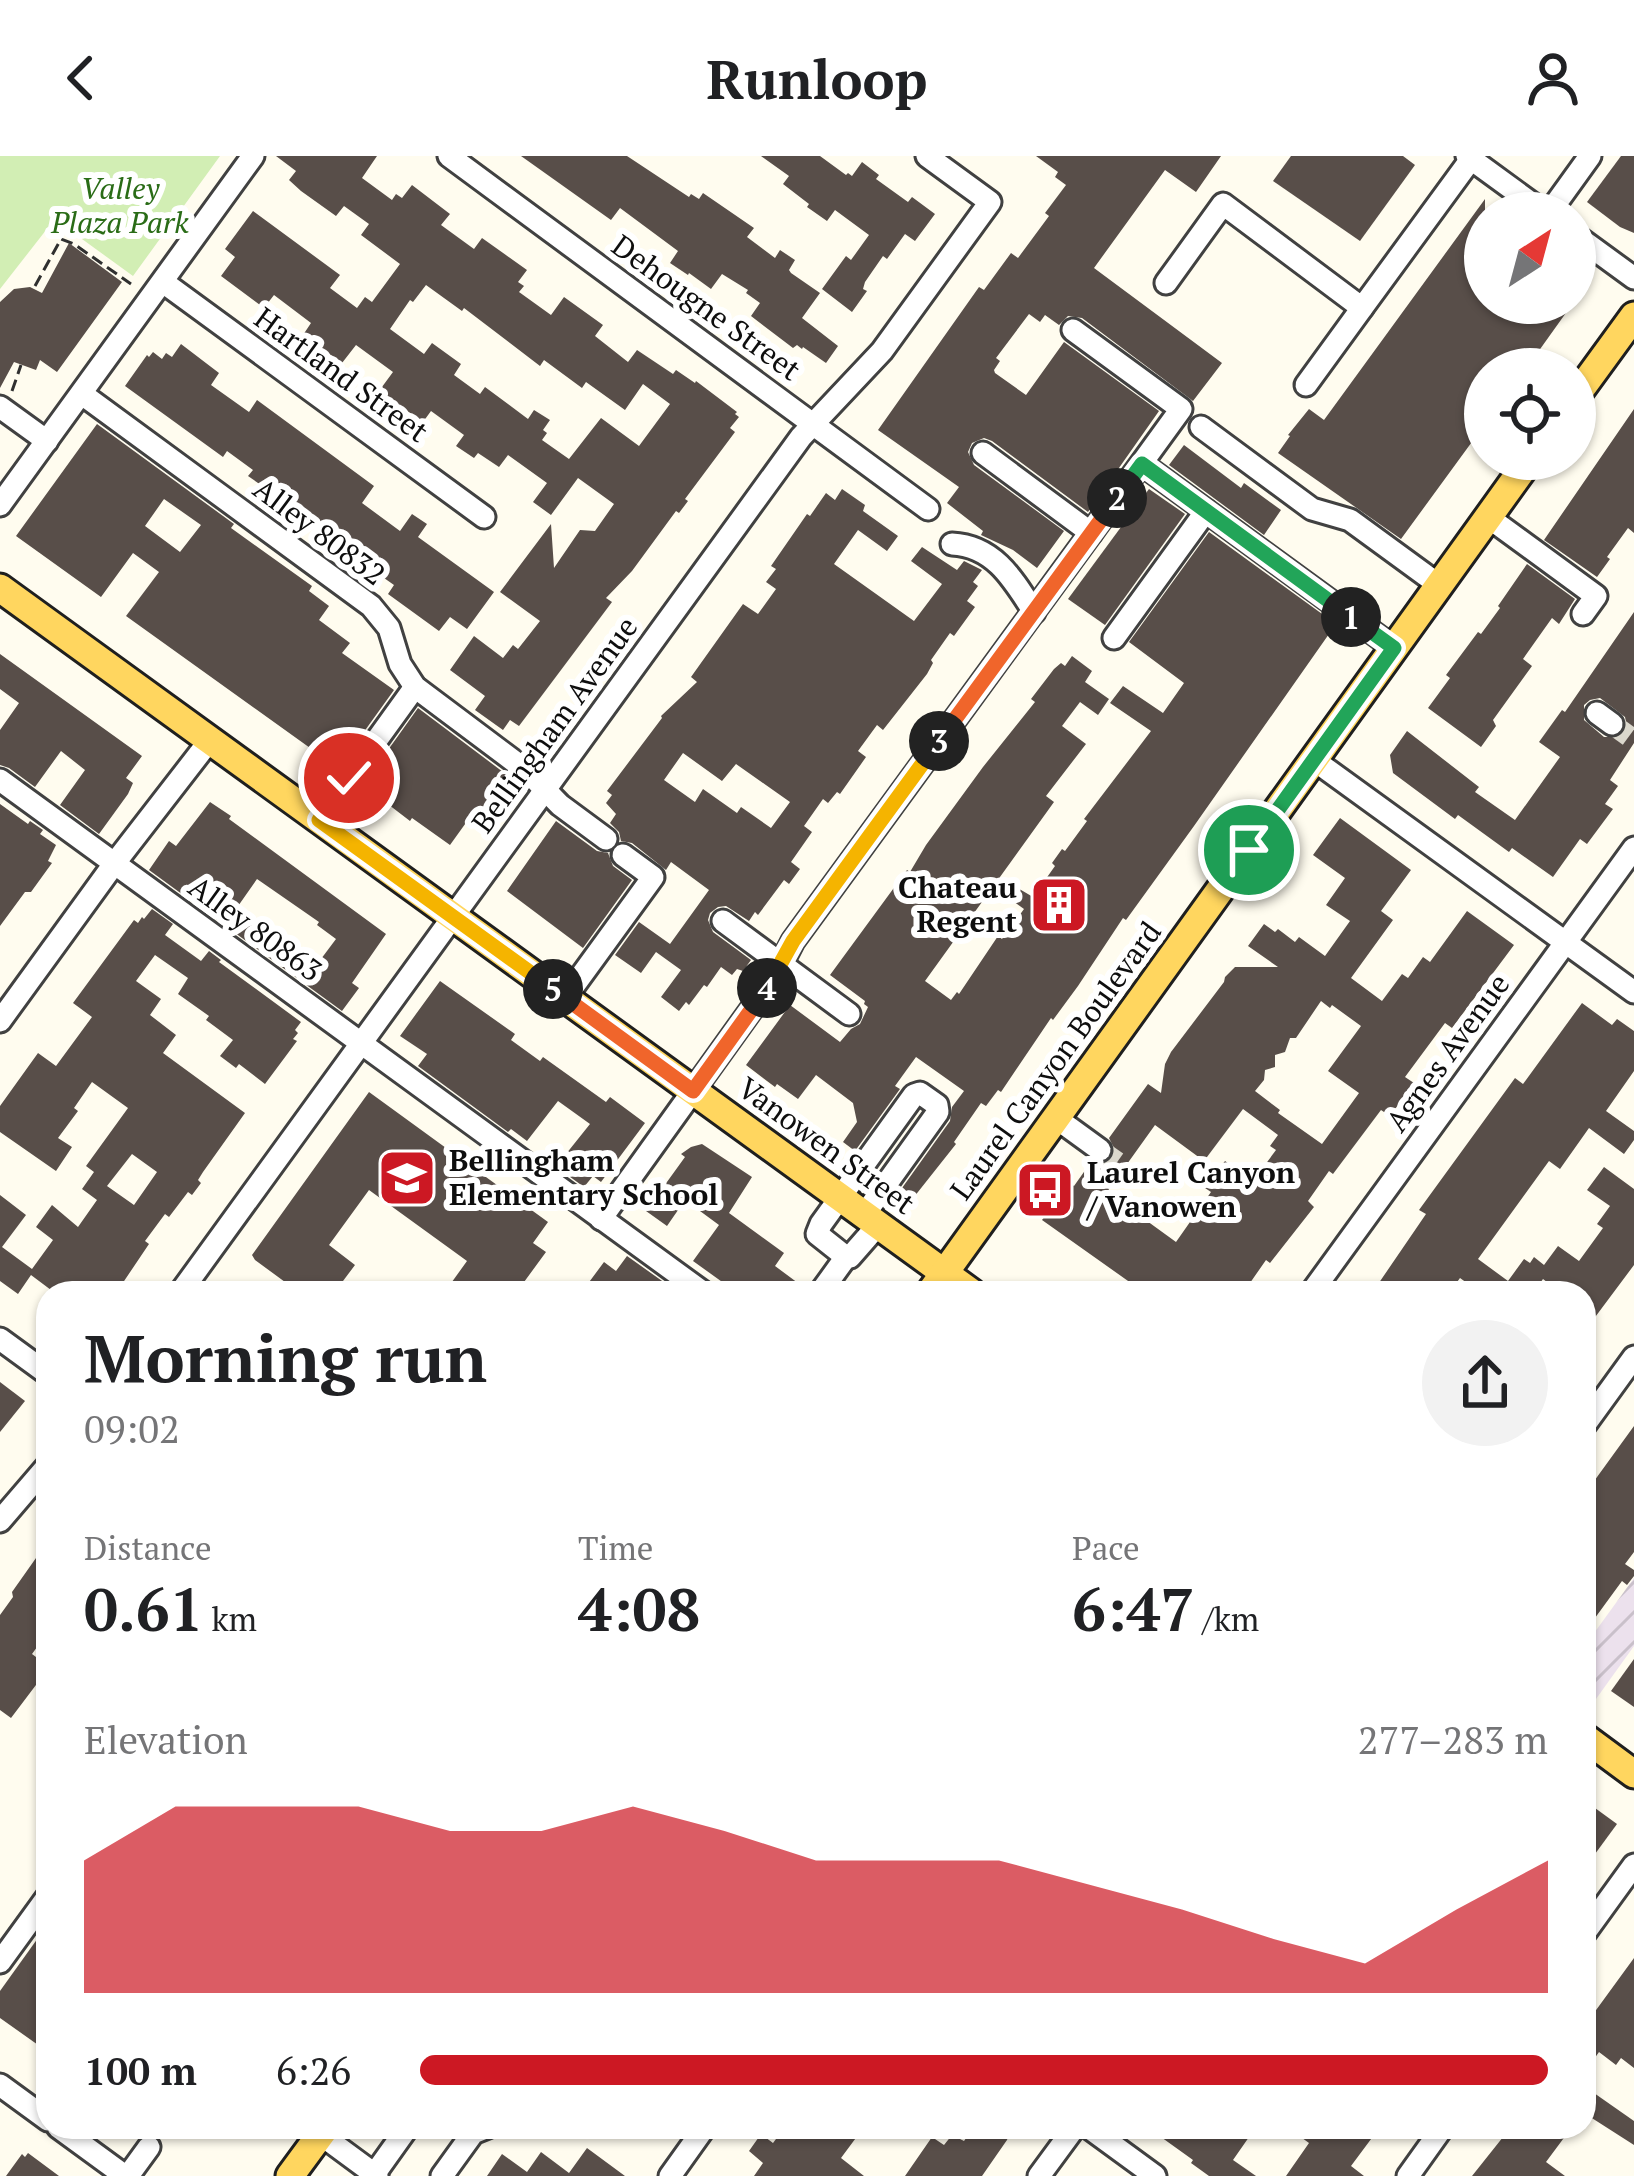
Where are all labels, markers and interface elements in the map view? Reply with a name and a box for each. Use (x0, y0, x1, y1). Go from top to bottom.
text: Runloop (707, 43, 927, 114)
icon: back (48, 45, 114, 111)
icon: person (1520, 45, 1586, 111)
park label: Valley Plaza Park (50, 168, 189, 242)
north arrow (1464, 192, 1596, 324)
map controls (1464, 192, 1596, 480)
street label: Dehougne Street (604, 225, 809, 389)
street label: Hartland Street (247, 298, 437, 451)
button: locate (1464, 348, 1596, 480)
street label: Alley 80832 (245, 468, 394, 594)
pin: 2 (1087, 468, 1147, 528)
text: 2 (1108, 476, 1126, 519)
pin: 1 (1321, 587, 1381, 647)
text: 1 (1342, 595, 1360, 638)
street label: Bellingham Avenue (462, 608, 646, 840)
pin: 3 (909, 711, 969, 771)
text: 3 (930, 719, 948, 762)
pin (298, 727, 400, 829)
icon: check (316, 745, 382, 811)
pin (1198, 799, 1300, 901)
icon: arrive (1216, 817, 1282, 883)
street label: Alley 80863 (181, 866, 330, 990)
place label: Chateau Regent (898, 867, 1017, 941)
building icon: Chateau Regent (1028, 874, 1090, 936)
street label: Laurel Canyon Boulevard (941, 913, 1170, 1208)
pin: 4 (737, 958, 797, 1018)
pin: 5 (523, 959, 583, 1019)
street label: Agnes Avenue (1376, 965, 1518, 1139)
text: 4 (758, 966, 776, 1009)
text: 5 (544, 967, 562, 1010)
street label: Vanowen Street (730, 1068, 923, 1223)
place label: Bellingham Elementary School (449, 1140, 718, 1214)
school or university icon: Bellingham Elementary School (376, 1147, 438, 1209)
place label: Laurel Canyon / Vanowen (1085, 1152, 1295, 1226)
bus stop icon: Laurel Canyon / Vanowen (1014, 1159, 1076, 1221)
text: Morning run (84, 1313, 487, 1401)
button: share (1422, 1320, 1548, 1446)
text: 09:02 (84, 1402, 180, 1454)
text: Distance (84, 1526, 211, 1569)
text: Time (578, 1526, 653, 1569)
text: Pace (1072, 1526, 1140, 1569)
text: 0.61 (84, 1569, 203, 1648)
text: 4:08 (578, 1569, 700, 1648)
text: 6:47 (1072, 1569, 1194, 1648)
text: km (203, 1597, 257, 1640)
text: /km (1194, 1597, 1259, 1640)
text: Elevation (84, 1713, 248, 1765)
text: 277–283 m (1358, 1713, 1548, 1765)
text: 100 m (84, 2044, 197, 2096)
text: 6:26 (276, 2044, 351, 2096)

